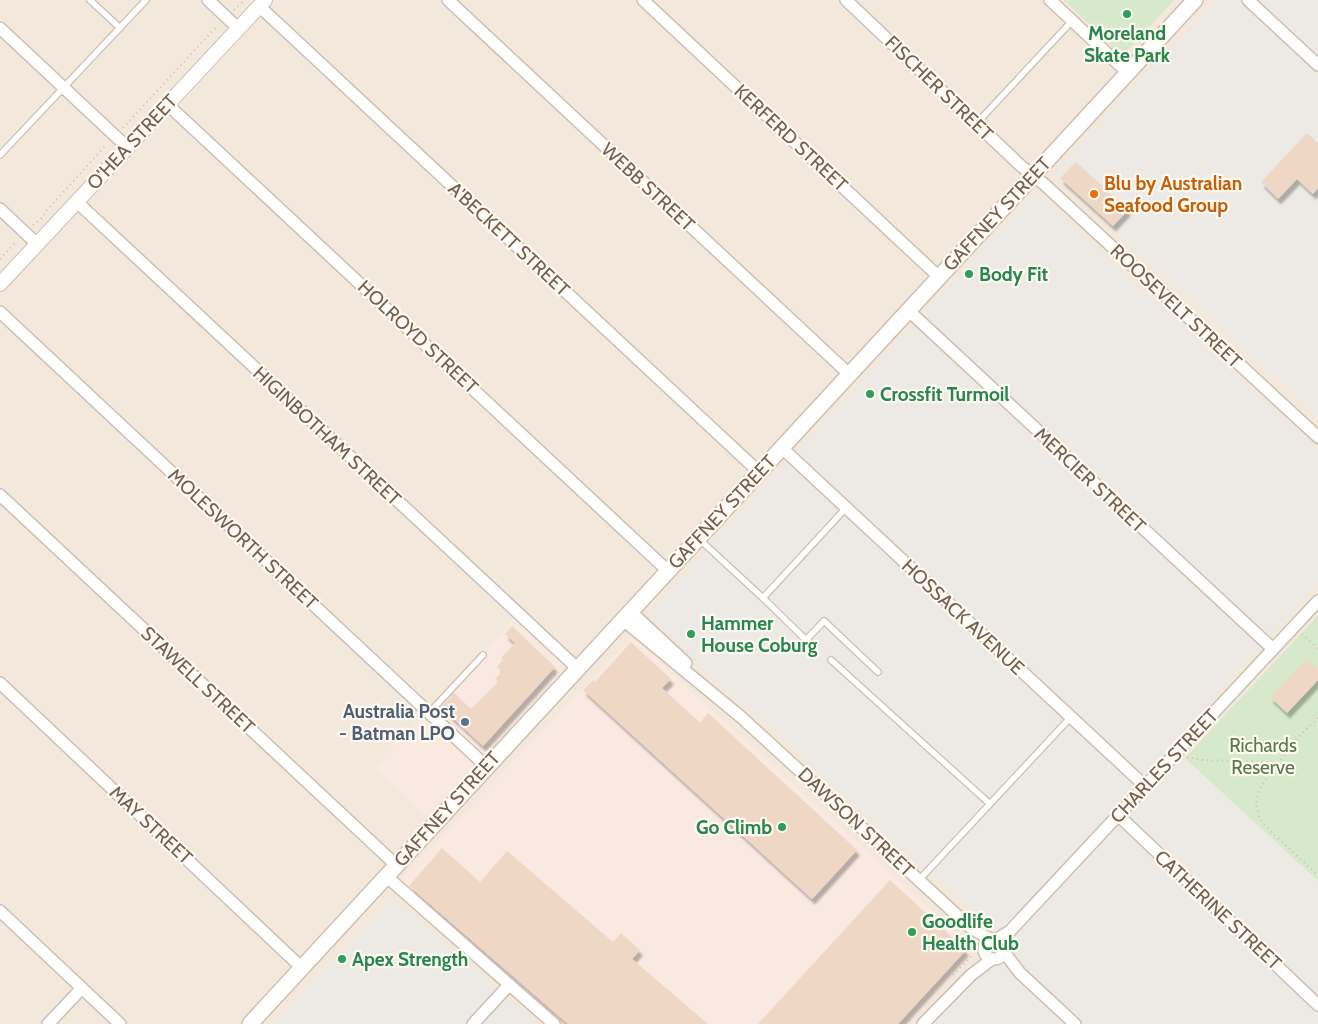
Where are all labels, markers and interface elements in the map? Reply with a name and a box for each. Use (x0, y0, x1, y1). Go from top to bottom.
marker: Moreland Skate Park (1121, 8, 1133, 20)
place label: Moreland Skate Park (1084, 22, 1171, 67)
street label: FISCHER STREET (880, 31, 998, 145)
street label: KERFERD STREET (730, 80, 852, 196)
street label: O'HEA STREET (82, 90, 182, 194)
street label: WEBB STREET (597, 138, 699, 236)
street label: GAFFNEY STREET (938, 152, 1056, 276)
place label: Blu by Australian Seafood Group (1104, 172, 1242, 217)
street label: A'BECKETT STREET (444, 177, 574, 301)
marker: Blu by Australian Seafood Group (1088, 188, 1100, 200)
street label: ROOSEVELT STREET (1106, 239, 1246, 373)
place label: Body Fit (979, 263, 1048, 286)
marker: Body Fit (963, 268, 975, 280)
street label: HOLROYD STREET (353, 275, 483, 399)
street label: HIGINBOTHAM STREET (248, 362, 406, 510)
place label: Crossfit Turmoil (880, 383, 1009, 406)
marker: Crossfit Turmoil (864, 388, 876, 400)
street label: MERCIER STREET (1030, 422, 1150, 538)
street label: GAFFNEY STREET (663, 450, 781, 574)
street label: MOLESWORTH STREET (163, 464, 323, 614)
street label: HOSSACK AVENUE (897, 554, 1029, 680)
place label: Hammer House Coburg (701, 612, 818, 657)
street label: STAWELL STREET (136, 622, 260, 738)
marker: Hammer House Coburg (685, 628, 697, 640)
place label: Australia Post - Batman LPO (339, 700, 455, 745)
street label: CHARLES STREET (1105, 704, 1223, 828)
marker: Australia Post - Batman LPO (459, 716, 471, 728)
park label: Richards Reserve (1229, 734, 1297, 779)
street label: GAFFNEY STREET (389, 747, 505, 871)
street label: DAWSON STREET (793, 763, 919, 881)
street label: MAY STREET (105, 781, 197, 869)
place label: Go Climb (696, 816, 772, 839)
marker: Go Climb (776, 821, 788, 833)
street label: CATHERINE STREET (1150, 845, 1286, 975)
place label: Goodlife Health Club (922, 910, 1019, 955)
marker: Goodlife Health Club (906, 926, 918, 938)
place label: Apex Strength (352, 948, 468, 971)
marker: Apex Strength (336, 953, 348, 965)

